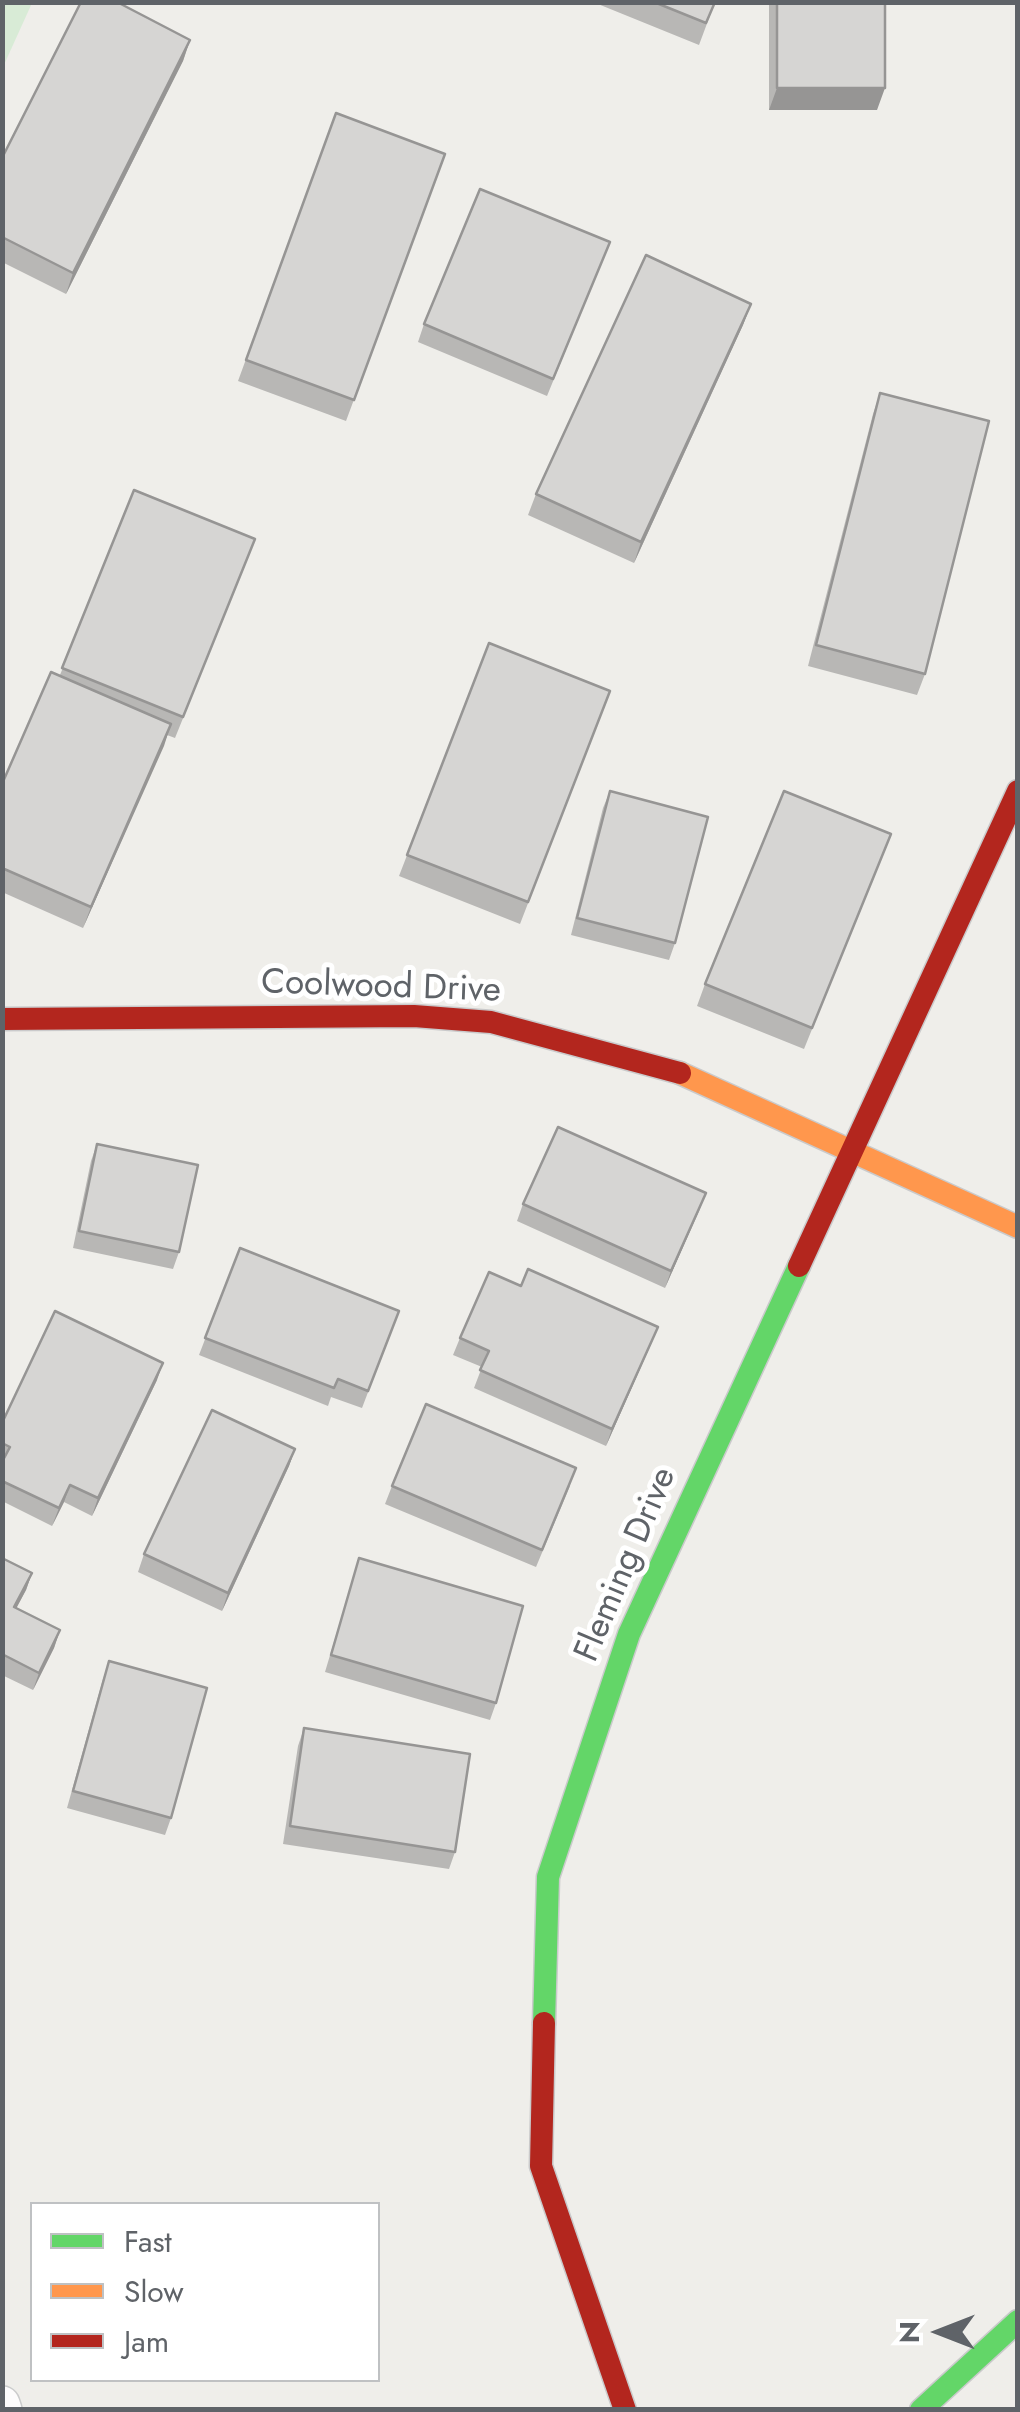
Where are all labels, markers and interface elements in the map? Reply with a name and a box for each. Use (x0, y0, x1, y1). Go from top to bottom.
street label: Coolwood Drive (260, 963, 502, 1013)
street label: Fleming Drive (567, 1462, 687, 1668)
legend (30, 2202, 380, 2382)
text: Fast (124, 2220, 172, 2263)
text: Slow (124, 2270, 184, 2313)
north arrow (890, 2282, 990, 2382)
text: Jam (124, 2320, 169, 2363)
text: N (889, 2321, 930, 2343)

